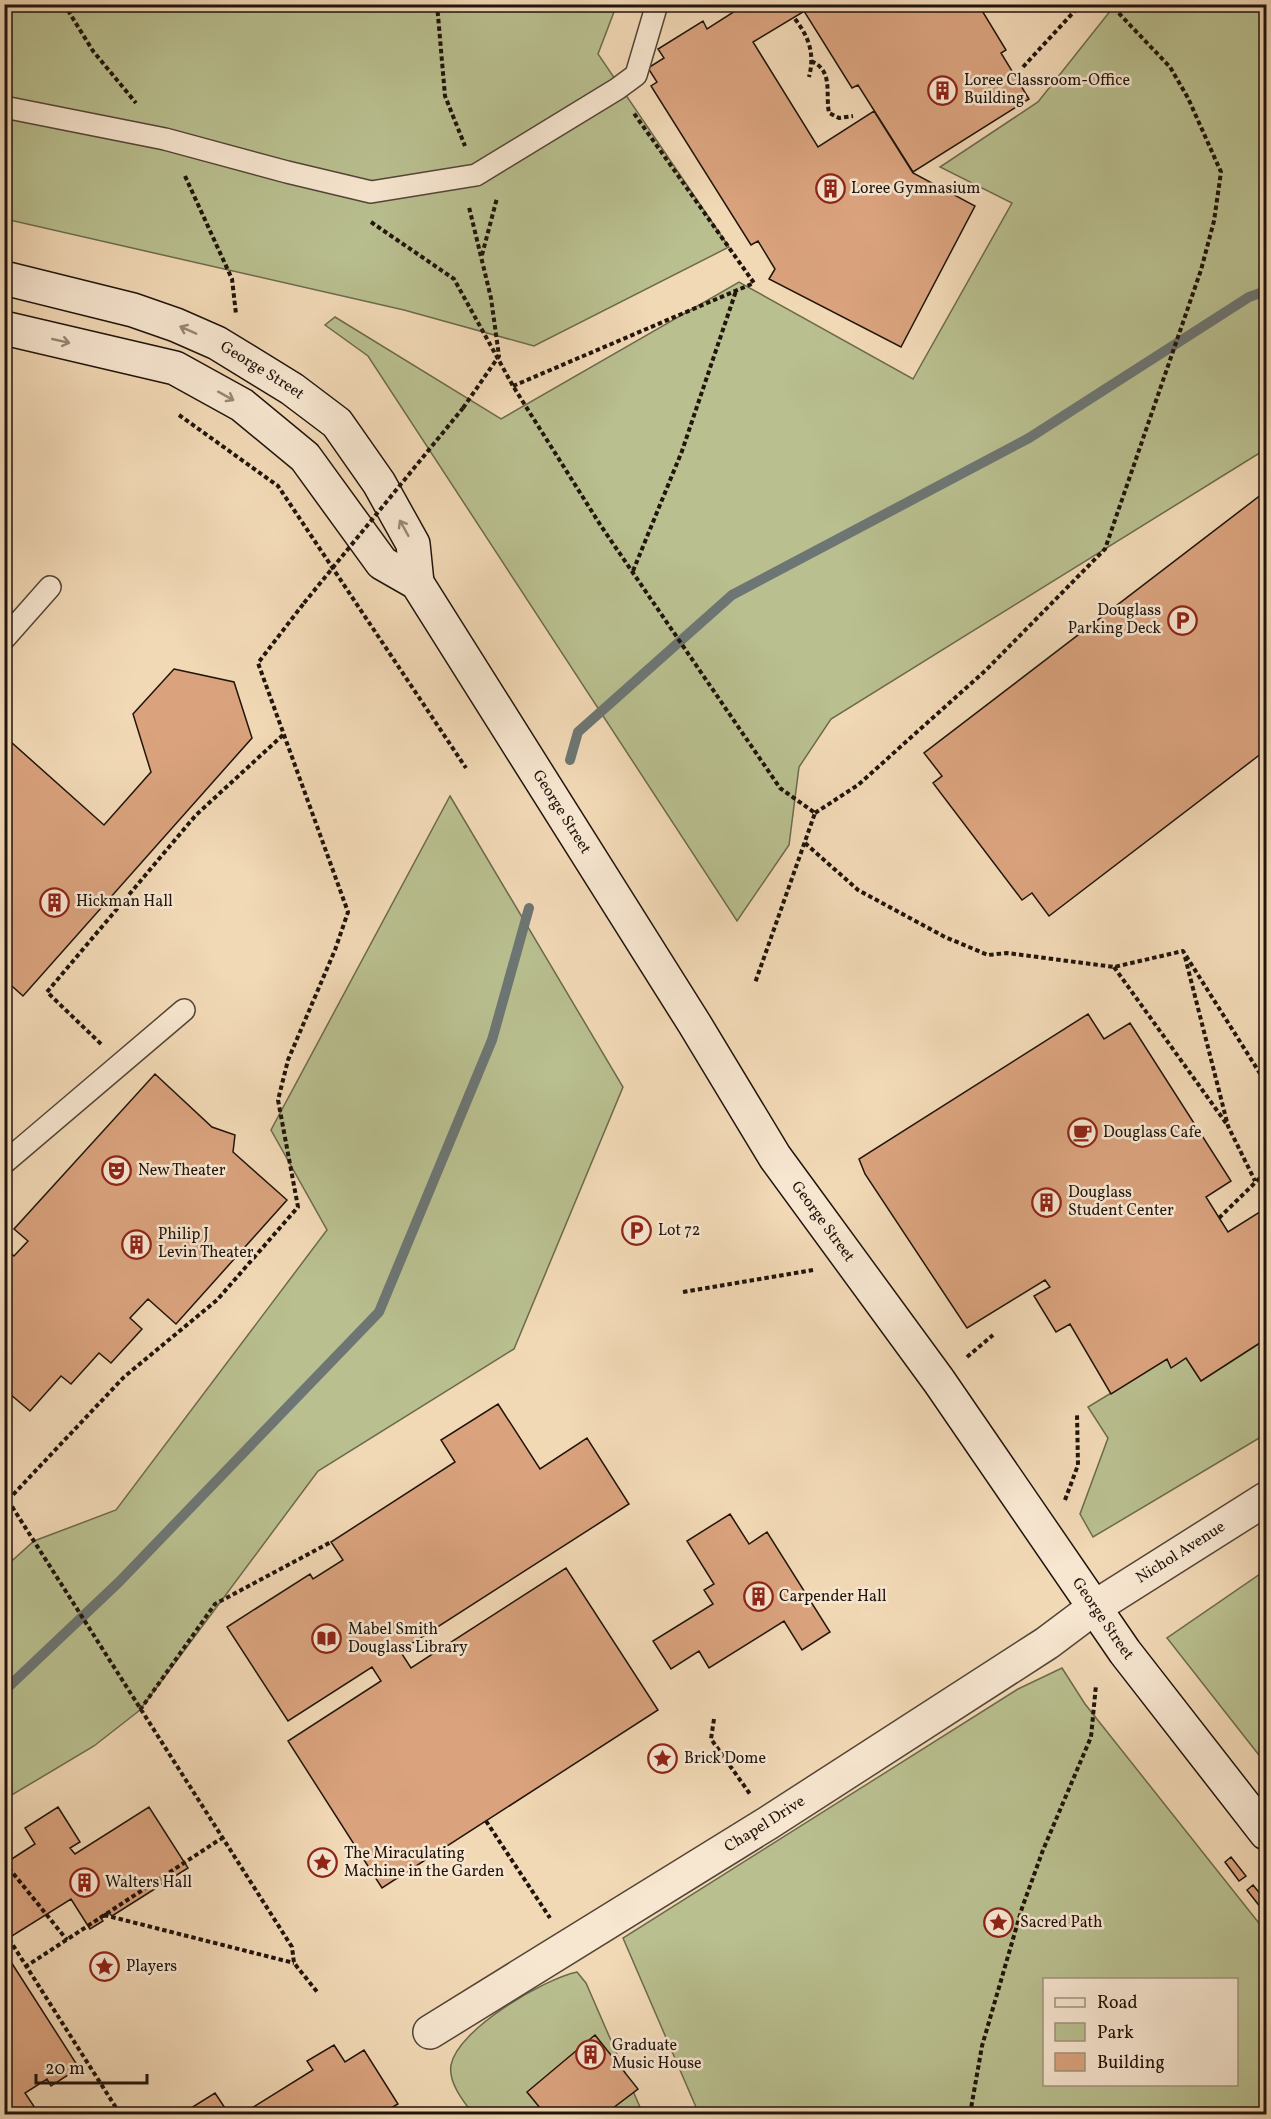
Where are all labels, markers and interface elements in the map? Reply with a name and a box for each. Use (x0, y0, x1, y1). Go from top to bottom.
place label: Loree Classroom-Office Building (964, 70, 1130, 110)
building icon: Loree Classroom-Office Building (927, 74, 959, 106)
building icon: Loree Gymnasium (814, 173, 846, 205)
place label: Loree Gymnasium (851, 178, 980, 200)
one-way arrow (180, 324, 198, 335)
one-way arrow (52, 336, 71, 348)
street label: George Street (216, 336, 309, 406)
one-way arrow (217, 391, 235, 402)
one-way arrow (398, 519, 409, 537)
place label: Douglass Parking Deck (1068, 600, 1161, 640)
parking icon: Douglass Parking Deck (1166, 604, 1198, 636)
street label: George Street (527, 766, 596, 859)
building icon: Hickman Hall (39, 886, 71, 918)
place label: Hickman Hall (76, 891, 173, 913)
cafe icon: Douglass Cafe (1066, 1117, 1098, 1149)
place label: Douglass Cafe (1103, 1122, 1202, 1144)
theatre icon: New Theater (101, 1155, 133, 1187)
place label: New Theater (138, 1160, 226, 1182)
street label: George Street (785, 1177, 860, 1267)
place label: Douglass Student Center (1068, 1182, 1174, 1222)
building icon: Douglass Student Center (1031, 1186, 1063, 1218)
parking icon: Lot 72 (621, 1215, 653, 1247)
place label: Lot 72 (658, 1220, 700, 1242)
place label: Philip J Levin Theater (158, 1224, 254, 1264)
building icon: Philip J Levin Theater (121, 1228, 153, 1260)
street label: Nichol Avenue (1132, 1516, 1230, 1589)
street label: George Street (1066, 1573, 1139, 1665)
building icon: Carpender Hall (742, 1581, 774, 1613)
place label: Carpender Hall (779, 1586, 887, 1608)
place label: Mabel Smith Douglass Library (348, 1619, 468, 1659)
library icon: Mabel Smith Douglass Library (311, 1623, 343, 1655)
place icon: Brick Dome (647, 1743, 679, 1775)
place label: Brick Dome (684, 1748, 766, 1770)
street label: Chapel Drive (720, 1791, 810, 1858)
place label: The Miraculating Machine in the Garden (344, 1843, 504, 1883)
place icon: The Miraculating Machine in the Garden (307, 1847, 339, 1879)
building icon: Walters Hall (68, 1867, 100, 1899)
place label: Walters Hall (105, 1872, 192, 1894)
place icon: Sacred Path (983, 1907, 1015, 1939)
place label: Sacred Path (1020, 1912, 1103, 1934)
place icon: Players (89, 1951, 121, 1983)
place label: Players (126, 1956, 177, 1978)
legend (1043, 1978, 1238, 2086)
text: Road (1097, 1991, 1138, 2016)
text: Park (1097, 2021, 1134, 2046)
place label: Graduate Music House (612, 2035, 702, 2075)
building icon: Graduate Music House (575, 2039, 607, 2071)
scale bar (36, 2047, 147, 2085)
text: Building (1097, 2051, 1165, 2076)
text: 20 m (45, 2057, 85, 2082)

